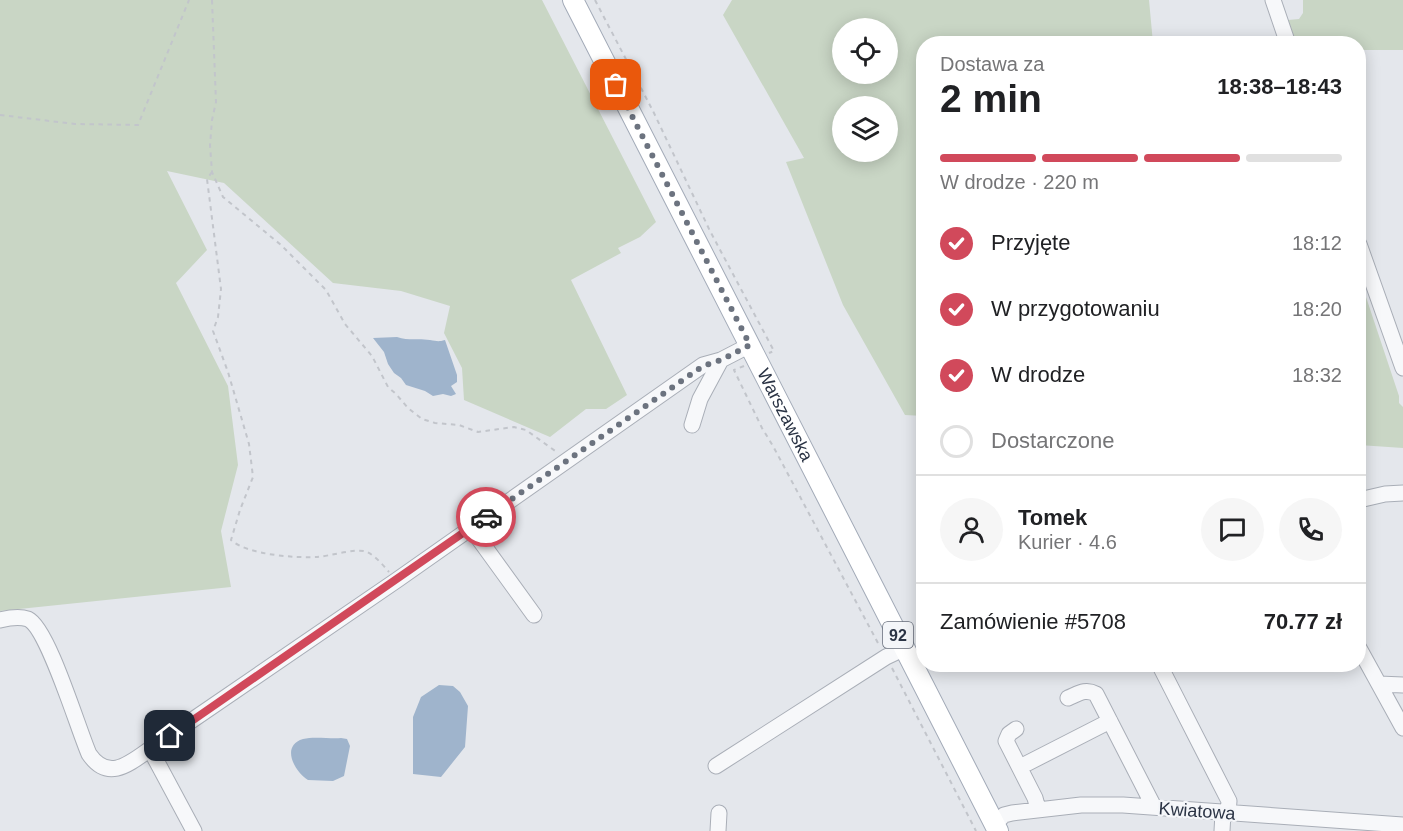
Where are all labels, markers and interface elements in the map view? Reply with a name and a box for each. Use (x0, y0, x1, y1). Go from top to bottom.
map controls (832, 18, 898, 162)
button: locate (832, 18, 898, 84)
text: Dostawa za (940, 53, 1045, 75)
pin (590, 59, 641, 110)
icon: bag (599, 68, 632, 101)
text: 18:38–18:43 (1217, 74, 1342, 99)
text: 2 min (940, 77, 1042, 120)
button: layers (832, 96, 898, 162)
text: W drodze · 220 m (940, 171, 1099, 193)
icon: check (940, 227, 973, 260)
text: Przyjęte (991, 230, 1070, 255)
text: 18:12 (1292, 232, 1342, 254)
icon: check (940, 293, 973, 326)
text: W przygotowaniu (991, 296, 1160, 321)
text: 18:20 (1292, 298, 1342, 320)
icon: check (940, 359, 973, 392)
text: W drodze (991, 362, 1085, 387)
text: 18:32 (1292, 364, 1342, 386)
street label: Warszawska (753, 365, 818, 465)
text: Dostarczone (991, 428, 1115, 453)
courier (456, 487, 516, 547)
button: person (940, 498, 1003, 561)
button: chat (1201, 498, 1264, 561)
button: phone (1279, 498, 1342, 561)
icon: car (470, 501, 503, 534)
text: Tomek (1018, 505, 1087, 530)
text: Kurier · 4.6 (1018, 531, 1117, 553)
text: Zamówienie #5708 (940, 609, 1126, 634)
text: 70.77 zł (1264, 609, 1342, 634)
road number: 92 (883, 622, 913, 648)
pin (144, 710, 195, 761)
icon: home (153, 719, 186, 752)
street label: Kwiatowa (1158, 798, 1237, 824)

